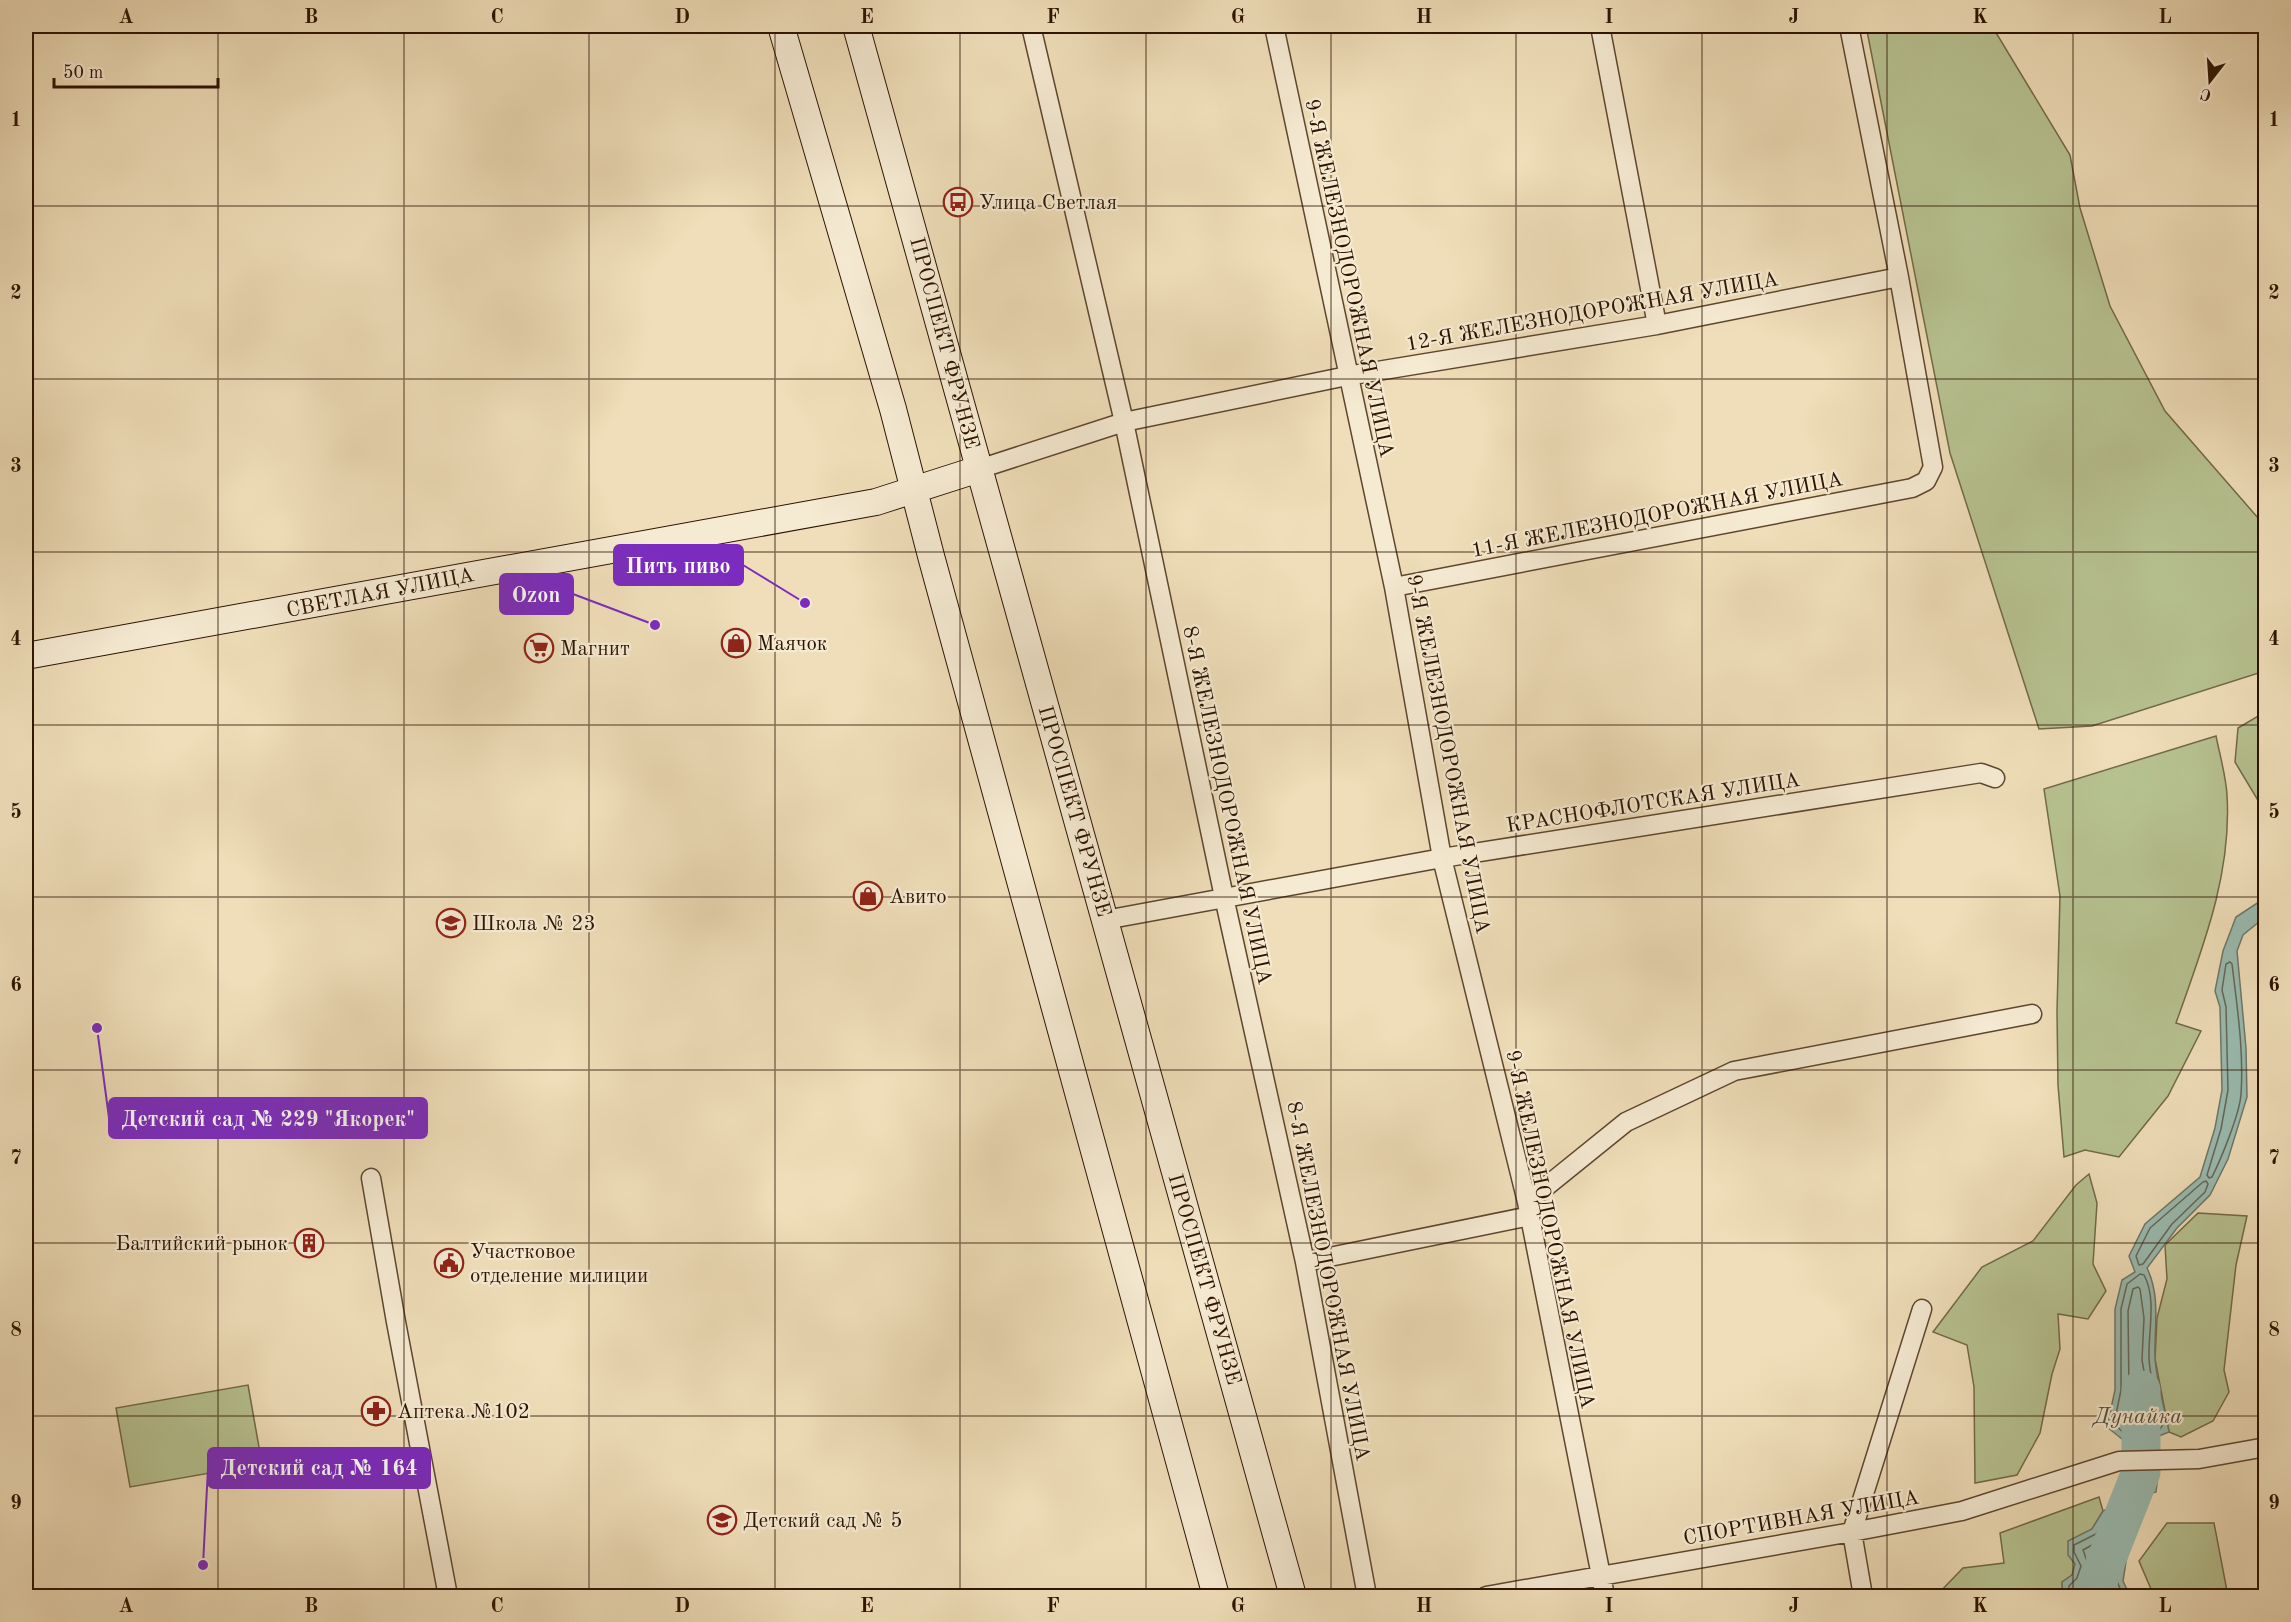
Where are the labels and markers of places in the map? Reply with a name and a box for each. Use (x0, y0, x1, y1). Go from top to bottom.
bus stop icon: Улица Светлая (942, 186, 974, 218)
place label: Улица Светлая (979, 193, 1117, 214)
callout: Пить пиво (614, 545, 743, 585)
callout: Ozon (500, 574, 573, 614)
shop icon: Маячок (720, 627, 752, 659)
supermarket icon: Магнит (523, 632, 555, 664)
place label: Маячок (757, 634, 828, 655)
place label: Магнит (560, 639, 630, 660)
shop icon: Авито (852, 880, 884, 912)
place label: Авито (889, 887, 947, 908)
school or university icon: Школа № 23 (435, 907, 467, 939)
place label: Школа № 23 (472, 914, 596, 935)
callout: Детский сад № 229 "Якорек" (109, 1098, 427, 1138)
building icon: Балтийский рынок (293, 1227, 325, 1259)
place label: Балтийский рынок (115, 1234, 288, 1255)
place label: Участковое отделение милиции (470, 1242, 648, 1287)
public building icon: Участковое отделение милиции (433, 1247, 465, 1279)
pharmacy icon: Аптека №102 (360, 1395, 392, 1427)
place label: Аптека №102 (397, 1402, 530, 1423)
callout: Детский сад № 164 (208, 1448, 430, 1488)
school or university icon: Детский сад № 5 (706, 1504, 738, 1536)
place label: Детский сад № 5 (743, 1511, 902, 1532)

